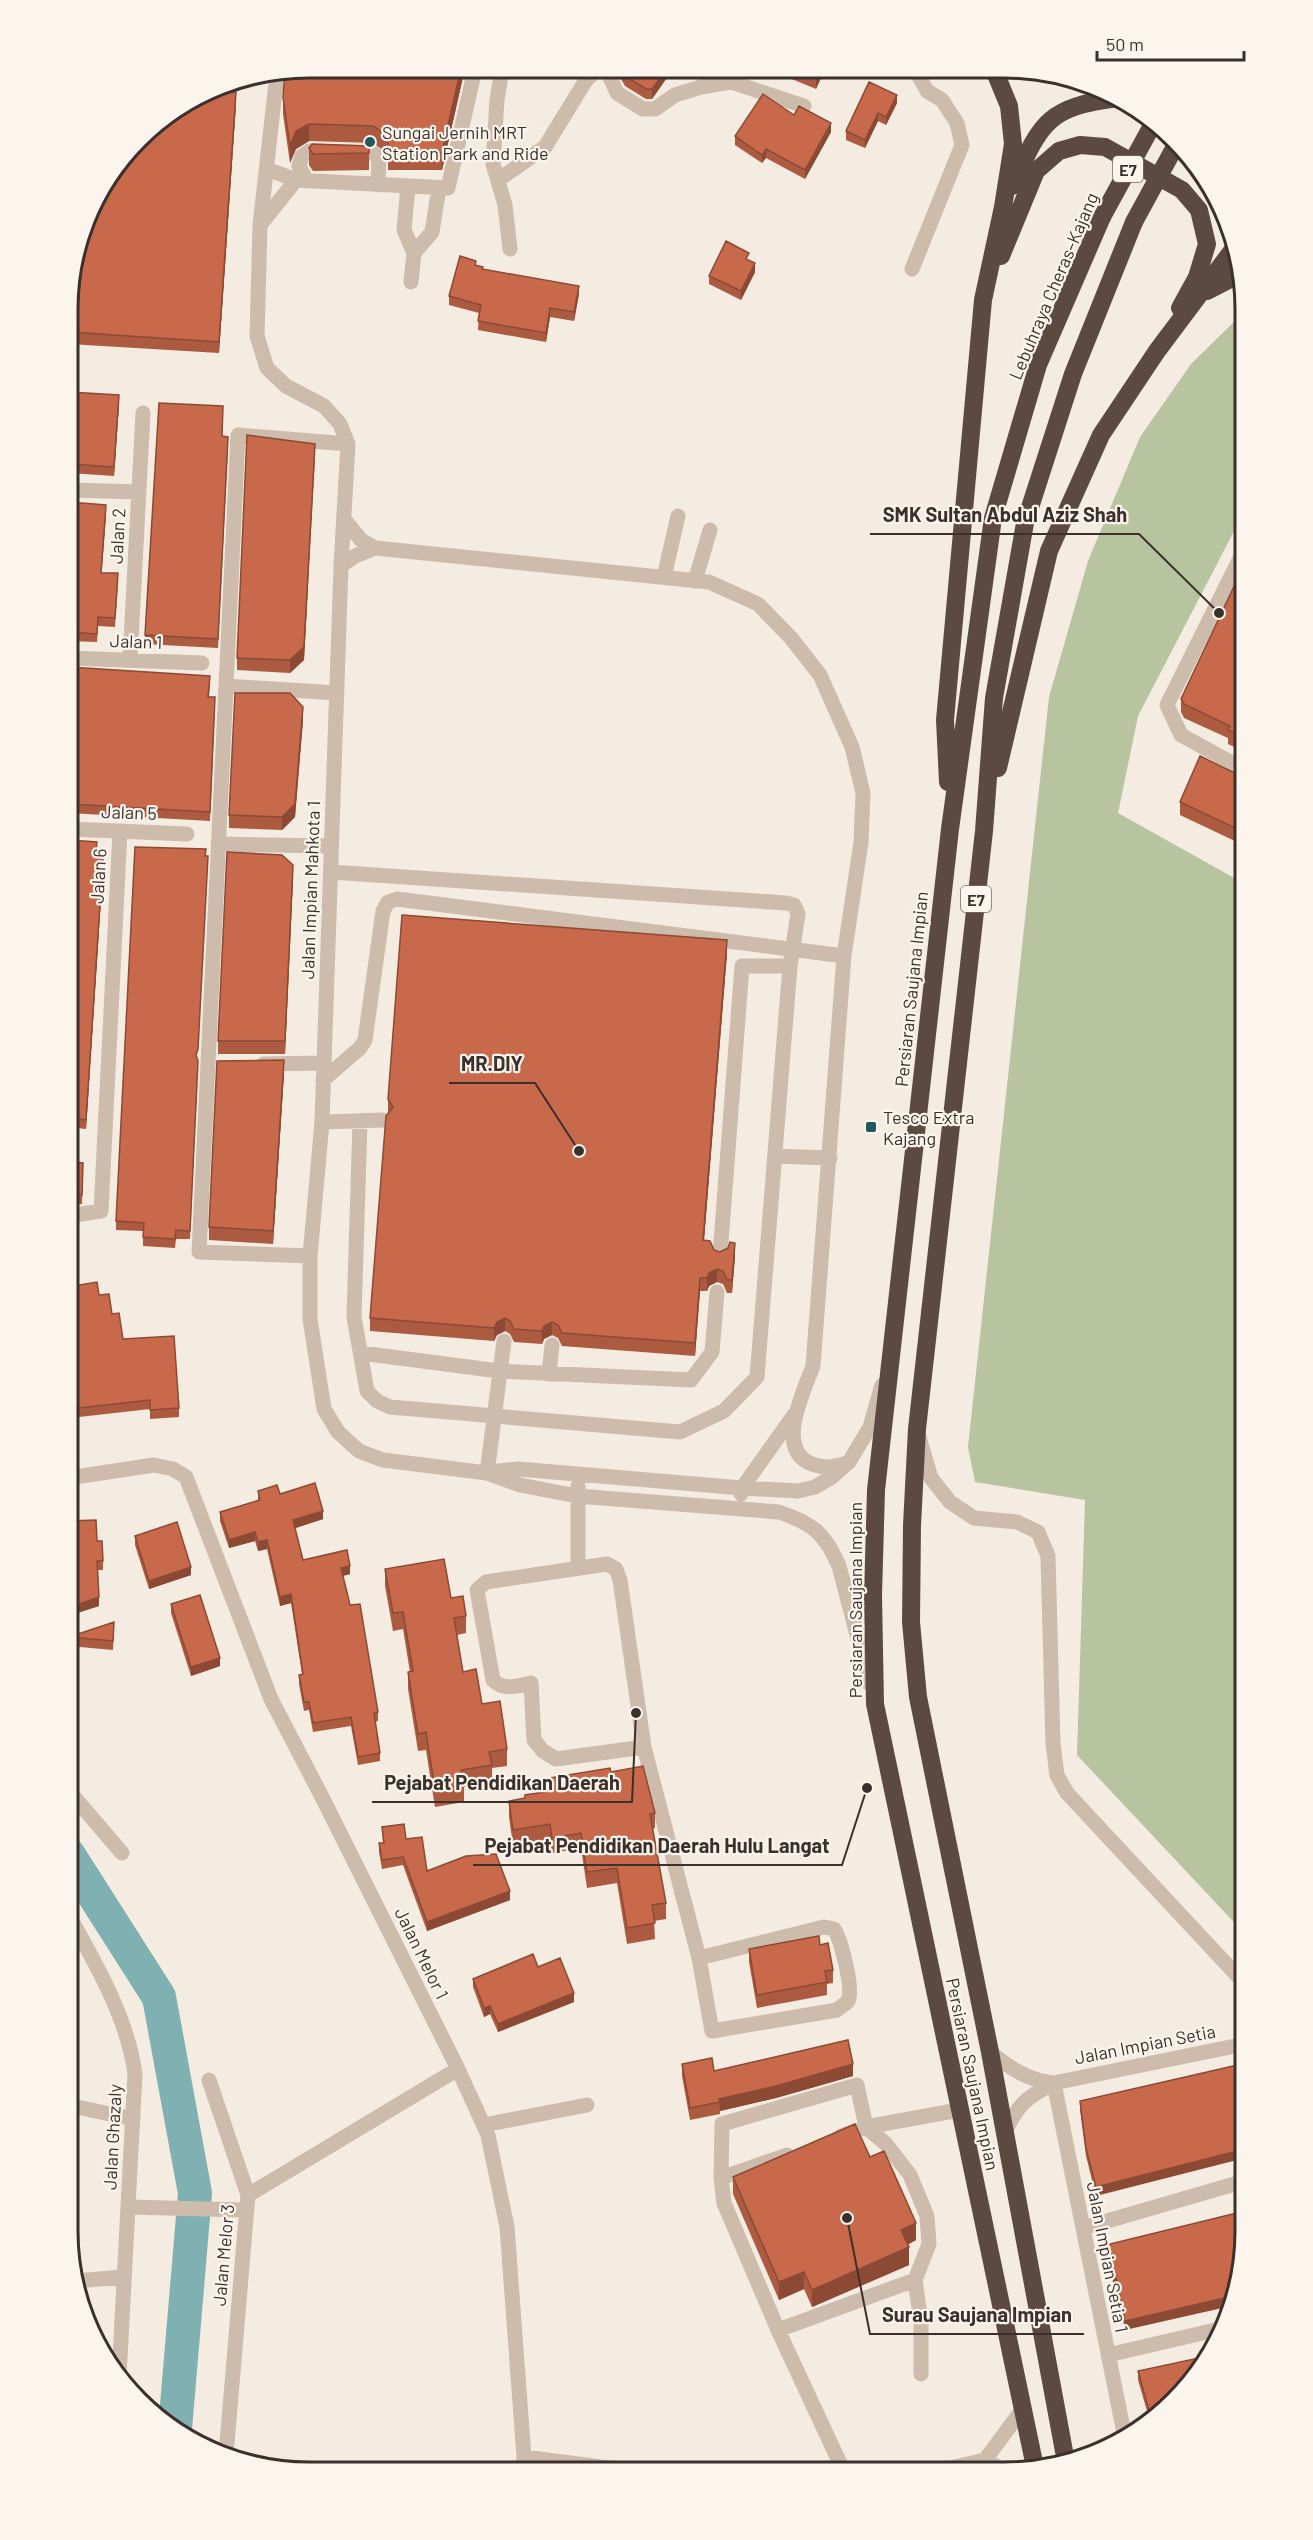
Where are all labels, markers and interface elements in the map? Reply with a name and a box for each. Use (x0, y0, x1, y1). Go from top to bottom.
scale bar (1097, 24, 1244, 62)
text: 50 m (1106, 33, 1144, 55)
place label: Sungai Jernih MRT Station Park and Ride (382, 121, 549, 164)
marker: Sungai Jernih MRT Station Park and Ride (363, 135, 377, 149)
road number: E7 (1113, 156, 1143, 182)
street label: Lebuhraya Cheras–Kajang (1004, 189, 1102, 383)
callout: SMK Sultan Abdul Aziz Shah (870, 496, 1139, 534)
text: SMK Sultan Abdul Aziz Shah (883, 502, 1127, 526)
street label: Jalan 2 (105, 508, 129, 564)
street label: Jalan 1 (109, 629, 163, 653)
street label: Jalan 5 (101, 800, 157, 824)
street label: Jalan Impian Mahkota 1 (296, 800, 324, 980)
street label: Jalan 6 (86, 848, 110, 904)
road number: E7 (961, 886, 991, 912)
street label: Persiaran Saujana Impian (890, 890, 932, 1088)
callout: MR.DIY (449, 1045, 535, 1083)
text: MR.DIY (461, 1051, 523, 1075)
place label: Tesco Extra Kajang (883, 1106, 975, 1149)
marker: Tesco Extra Kajang (864, 1120, 878, 1134)
street label: Persiaran Saujana Impian (844, 1502, 866, 1698)
callout: Pejabat Pendidikan Daerah (372, 1764, 632, 1802)
text: Pejabat Pendidikan Daerah (384, 1770, 620, 1794)
callout: Pejabat Pendidikan Daerah Hulu Langat (473, 1827, 842, 1865)
text: Pejabat Pendidikan Daerah Hulu Langat (485, 1833, 829, 1857)
street label: Jalan Melor 1 (390, 1904, 454, 2002)
street label: Persiaran Saujana Impian (942, 1976, 1004, 2172)
street label: Jalan Impian Setia (1073, 2020, 1217, 2068)
street label: Jalan Ghazaly (98, 2084, 126, 2190)
street label: Jalan Impian Setia 1 (1083, 2180, 1133, 2334)
street label: Jalan Melor 3 (208, 2203, 238, 2307)
callout: Surau Saujana Impian (870, 2296, 1084, 2334)
text: Surau Saujana Impian (882, 2302, 1072, 2326)

